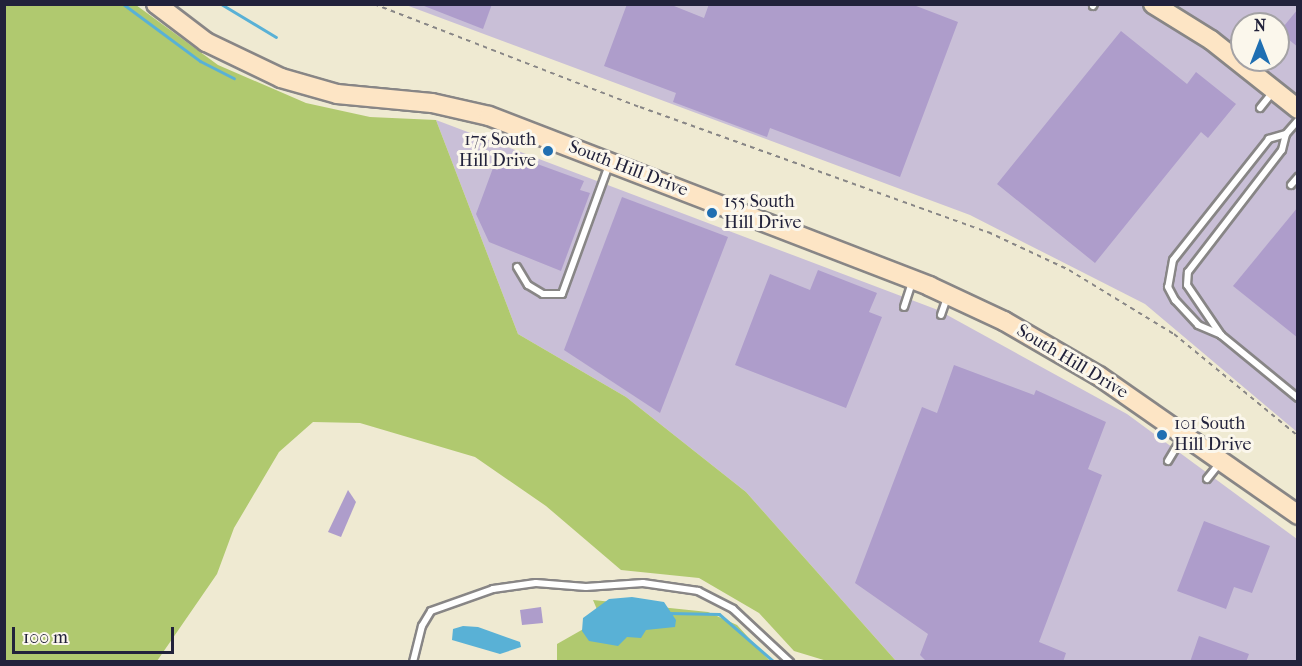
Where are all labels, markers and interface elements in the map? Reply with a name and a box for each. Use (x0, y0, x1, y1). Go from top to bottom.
north arrow (1230, 12, 1290, 72)
text: N (1254, 16, 1266, 35)
place label: 175 South Hill Drive (459, 130, 536, 172)
street label: South Hill Drive (565, 136, 691, 202)
marker: 175 South Hill Drive (541, 144, 555, 158)
place label: 155 South Hill Drive (724, 192, 801, 234)
marker: 155 South Hill Drive (705, 206, 719, 220)
street label: South Hill Drive (1012, 320, 1132, 404)
place label: 101 South Hill Drive (1174, 414, 1251, 456)
marker: 101 South Hill Drive (1155, 428, 1169, 442)
scale bar (15, 615, 177, 653)
text: 100 m (23, 627, 68, 648)

